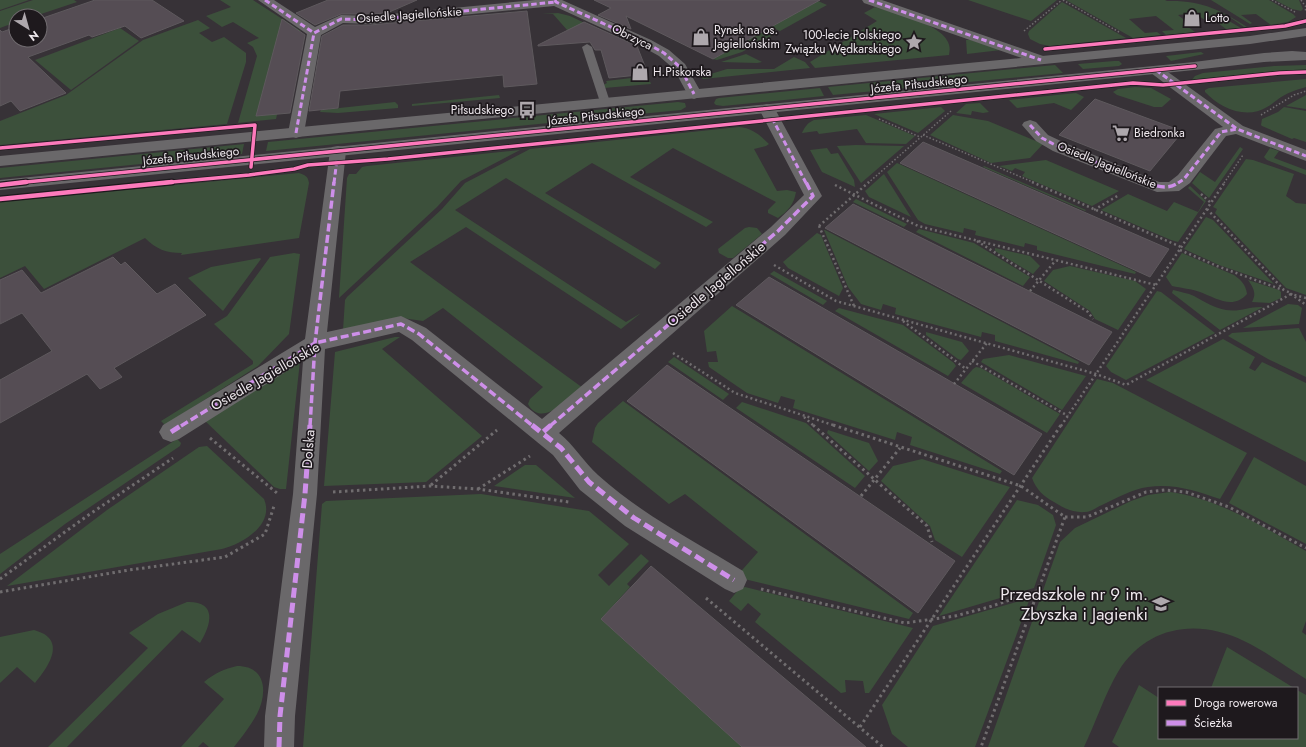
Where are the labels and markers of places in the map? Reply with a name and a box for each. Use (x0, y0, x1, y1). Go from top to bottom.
shop icon: Lotto (1182, 8, 1202, 28)
place label: Lotto (1205, 9, 1230, 27)
place label: Rynek na os. Jagiellońskim (712, 21, 780, 53)
place label: 100-lecie Polskiego Związku Wędkarskiego (785, 26, 901, 58)
shop icon: Rynek na os. Jagiellońskim (691, 27, 711, 47)
place icon: 100-lecie Polskiego Związku Wędkarskiego (904, 32, 924, 52)
shop icon: H.Piskorska (630, 62, 650, 82)
place label: H.Piskorska (653, 63, 712, 81)
bus stop icon: Piłsudskiego (517, 100, 537, 120)
place label: Piłsudskiego (451, 101, 514, 119)
supermarket icon: Biedronka (1111, 123, 1131, 143)
place label: Biedronka (1134, 124, 1185, 142)
place label: Przedszkole nr 9 im. Zbyszka i Jagienki (1000, 582, 1148, 626)
school or university icon: Przedszkole nr 9 im. Zbyszka i Jagienki (1151, 594, 1171, 614)

